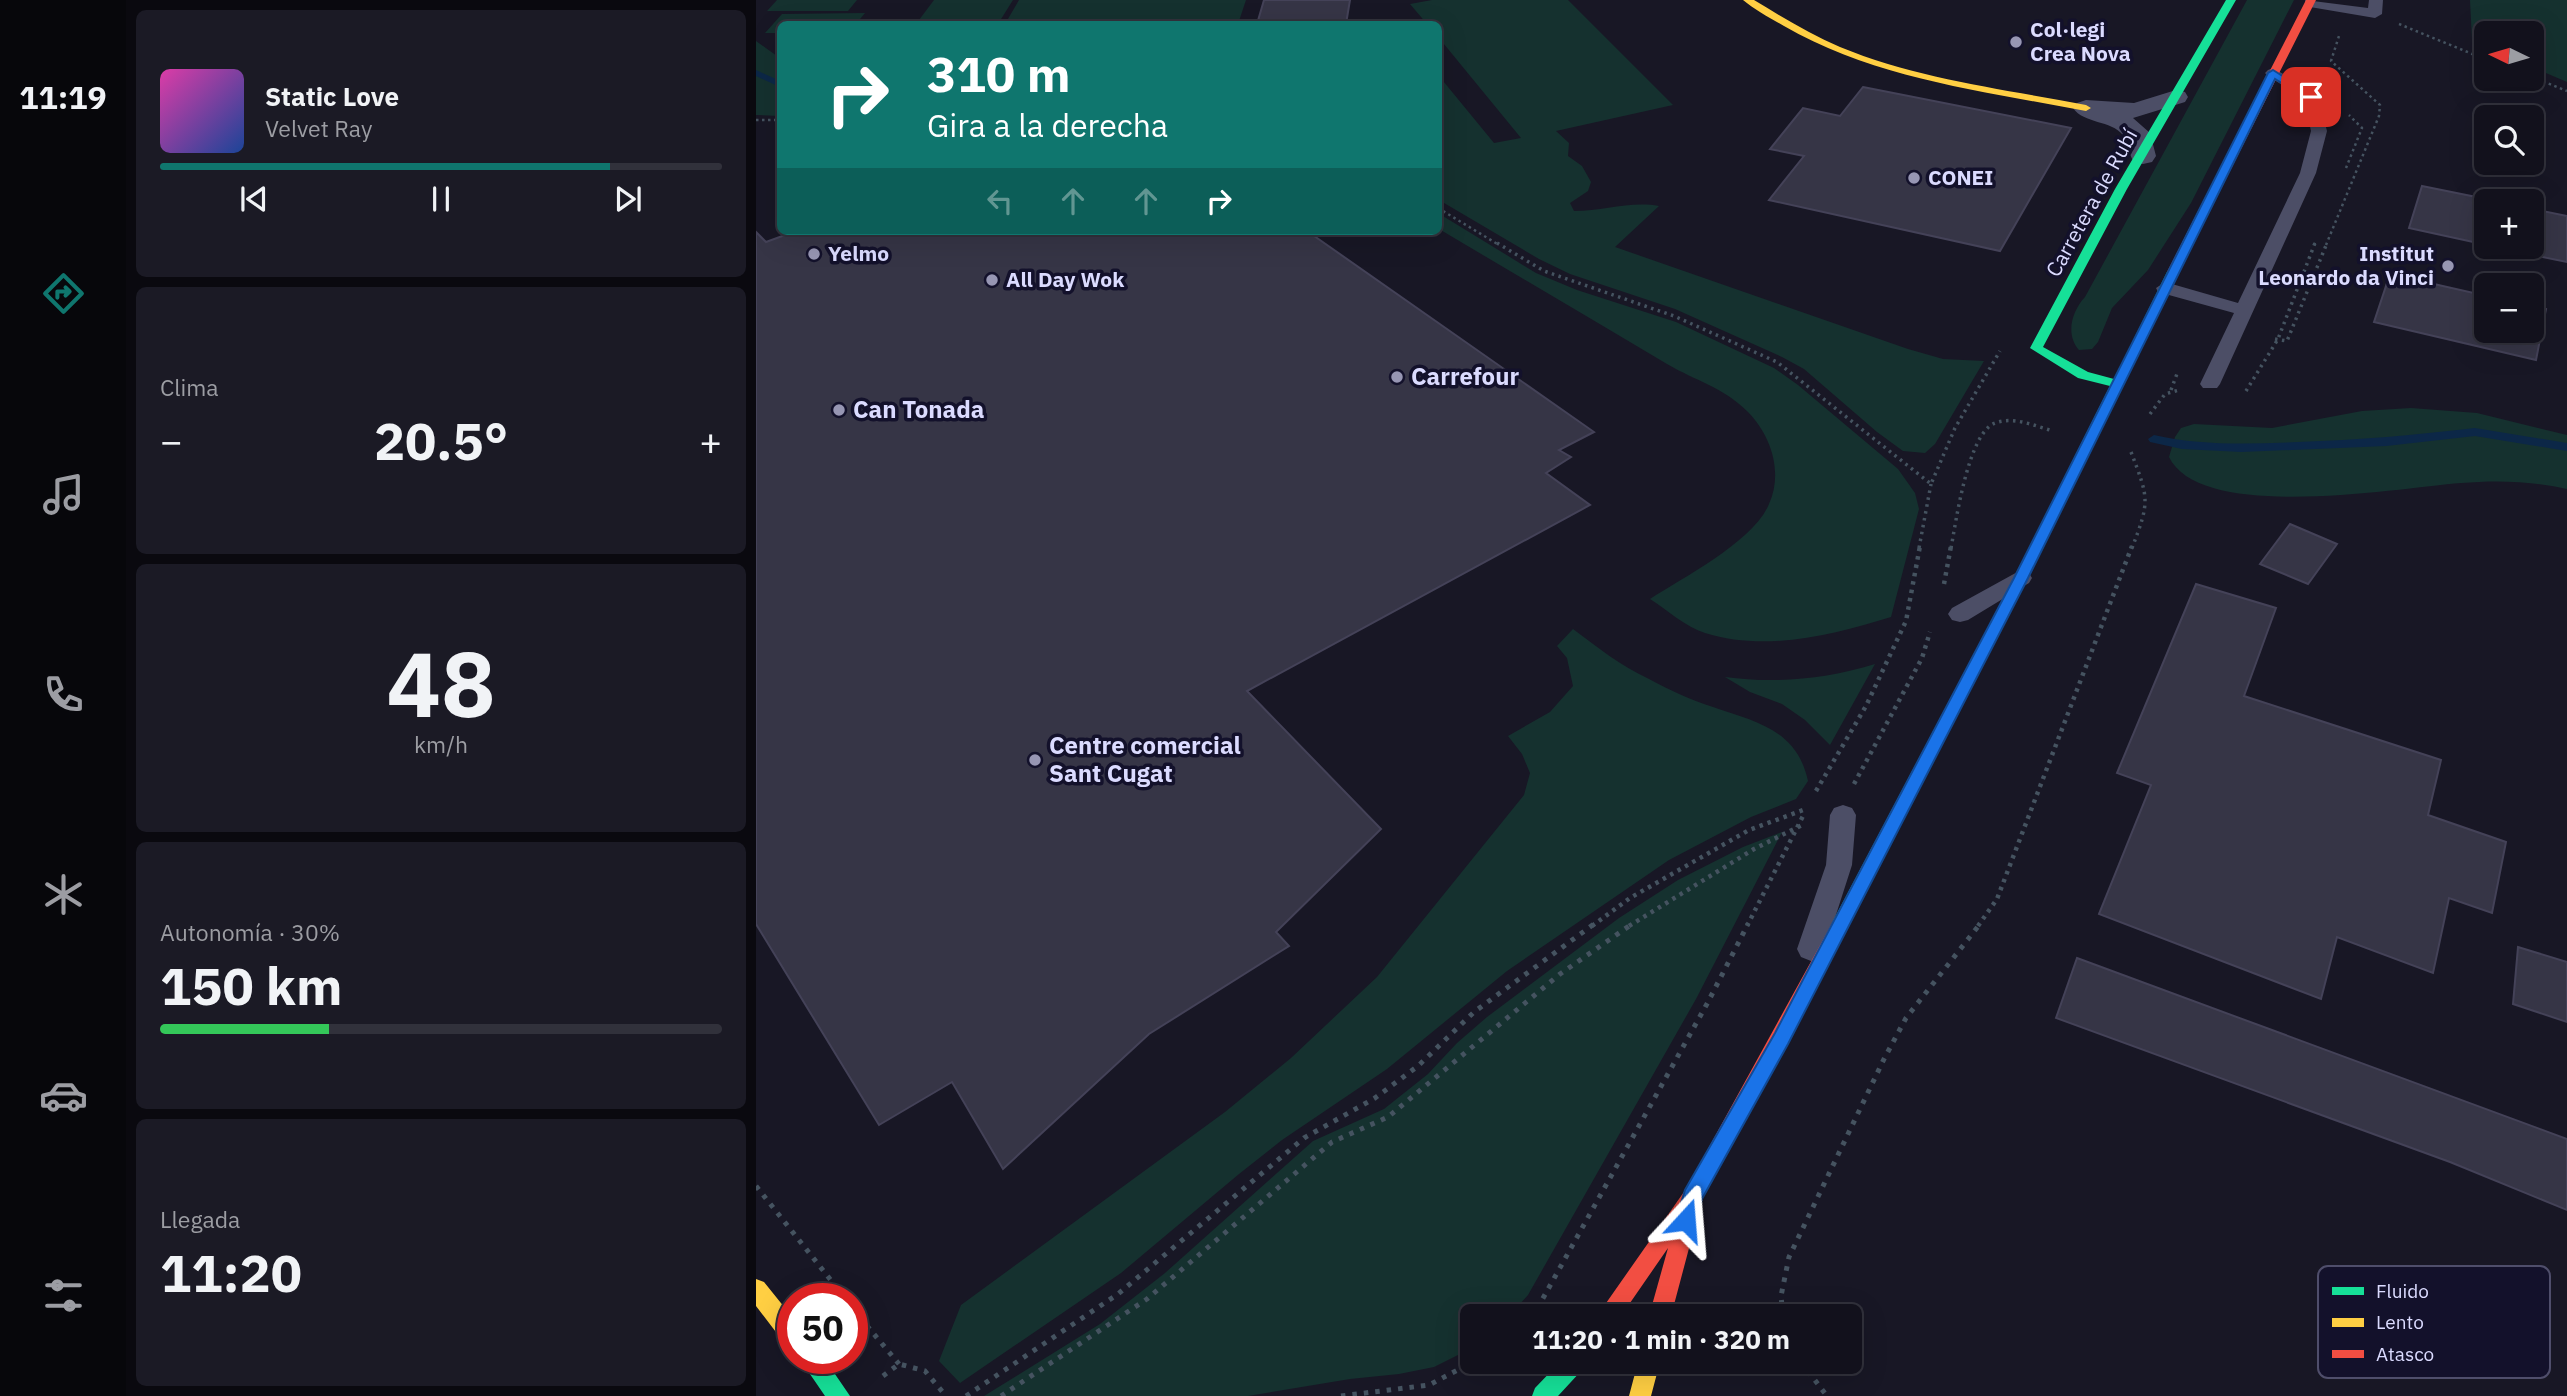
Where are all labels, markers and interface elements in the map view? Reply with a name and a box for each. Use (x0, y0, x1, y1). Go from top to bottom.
place label: Col·legi Crea Nova (2030, 15, 2131, 67)
north arrow (2474, 21, 2544, 91)
map controls (2474, 21, 2544, 343)
marker: Col·legi Crea Nova (2008, 34, 2024, 50)
text: 310 m (927, 42, 1071, 105)
icon: right (812, 49, 903, 140)
pin (2281, 67, 2341, 127)
text: 11:19 (19, 76, 107, 118)
icon: arrive (2292, 78, 2330, 116)
text: Static Love (265, 79, 399, 113)
text: Gira a la derecha (927, 104, 1168, 146)
button: search (2474, 105, 2544, 175)
text: Velvet Ray (265, 113, 372, 143)
street label: Carretera de Rubí (2039, 123, 2143, 282)
place label: CONEI (1928, 163, 1993, 191)
marker: CONEI (1906, 170, 1922, 186)
icon: previous (235, 180, 273, 218)
icon: pause (422, 180, 460, 218)
icon: next (609, 180, 647, 218)
icon: left (981, 182, 1019, 220)
icon: ahead (1054, 182, 1092, 220)
icon: ahead (1127, 182, 1165, 220)
icon: right (1200, 182, 1238, 220)
button: + (2474, 189, 2544, 259)
place label: Yelmo (828, 239, 889, 267)
place label: Institut Leonardo da Vinci (2258, 239, 2434, 291)
marker: Yelmo (806, 246, 822, 262)
marker: Institut Leonardo da Vinci (2440, 258, 2456, 274)
place label: All Day Wok (1006, 265, 1125, 293)
icon: directions (39, 269, 88, 318)
marker: All Day Wok (984, 272, 1000, 288)
button: − (2474, 273, 2544, 343)
place label: Carrefour (1411, 360, 1519, 392)
marker: Carrefour (1389, 369, 1405, 385)
text: Clima (160, 372, 219, 402)
place label: Can Tonada (853, 393, 984, 425)
marker: Can Tonada (831, 402, 847, 418)
text: 20.5° (374, 407, 508, 474)
text: − (160, 416, 183, 465)
text: + (699, 416, 722, 465)
icon: music (39, 470, 88, 519)
text: 48 (386, 624, 496, 742)
icon: phone (39, 670, 88, 719)
text: km/h (414, 729, 468, 759)
place label: Centre comercial Sant Cugat (1049, 729, 1241, 789)
marker: Centre comercial Sant Cugat (1027, 752, 1043, 768)
icon: climate (39, 870, 88, 919)
text: Autonomía · 30% (160, 917, 340, 947)
text: 150 km (160, 952, 342, 1019)
icon: car (39, 1071, 88, 1120)
position arrow (1649, 1183, 1723, 1257)
text: Llegada (160, 1204, 240, 1234)
text: 11:20 (160, 1239, 302, 1306)
legend (2318, 1266, 2550, 1378)
icon: filters (39, 1271, 88, 1320)
text: Fluido (2376, 1279, 2429, 1303)
speed limit sign: 50 (777, 1283, 868, 1374)
text: Lento (2376, 1310, 2424, 1334)
text: 11:20 · 1 min · 320 m (1532, 1322, 1790, 1356)
text: Atasco (2376, 1342, 2434, 1366)

